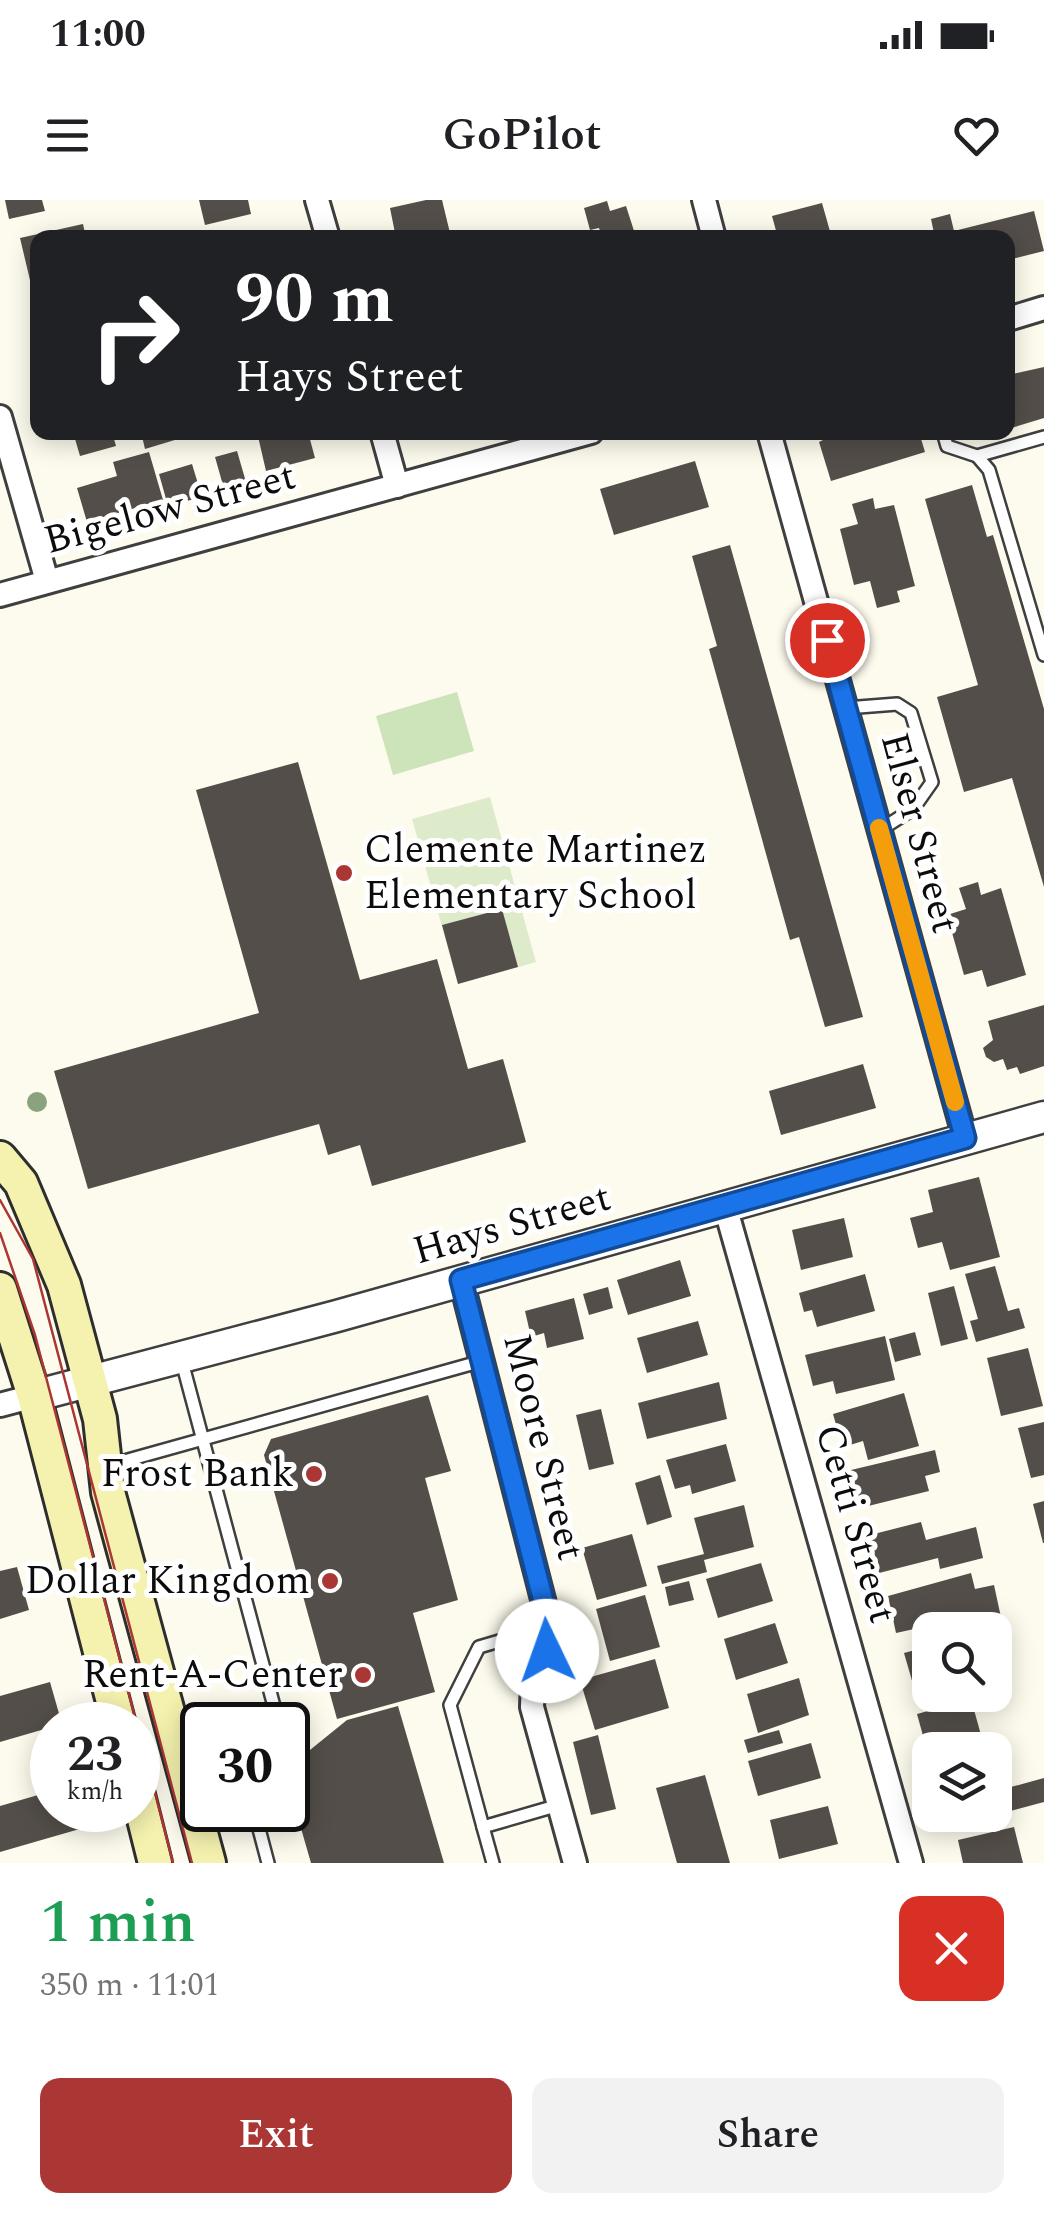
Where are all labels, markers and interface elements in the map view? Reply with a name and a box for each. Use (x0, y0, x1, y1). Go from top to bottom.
text: 11:00 (50, 6, 145, 64)
text: GoPilot (443, 101, 601, 170)
icon: menu (40, 108, 95, 163)
icon: heart (949, 108, 1004, 163)
text: 90 m (235, 247, 394, 353)
icon: right (70, 270, 200, 400)
text: Hays Street (235, 343, 464, 412)
street label: Bigelow Street (37, 446, 303, 572)
pin (785, 598, 870, 683)
icon: arrive (800, 613, 855, 668)
street label: Elser Street (863, 726, 975, 940)
place label: Clemente Martinez Elementary School (364, 820, 707, 927)
marker: Clemente Martinez Elementary School (333, 862, 355, 884)
street label: Hays Street (406, 1168, 618, 1282)
street label: Moore Street (485, 1327, 601, 1567)
street label: Cetti Street (798, 1417, 912, 1631)
place label: Frost Bank (101, 1444, 294, 1505)
marker: Frost Bank (303, 1463, 325, 1485)
place label: Dollar Kingdom (25, 1551, 310, 1612)
marker: Dollar Kingdom (319, 1570, 341, 1592)
position arrow (495, 1599, 599, 1703)
map controls (912, 1612, 1012, 1832)
button: search (912, 1612, 1012, 1712)
place label: Rent-A-Center (82, 1645, 343, 1706)
marker: Rent-A-Center (352, 1664, 374, 1686)
speed limit sign: 30 (180, 1702, 310, 1832)
text: 23 (67, 1717, 123, 1793)
button: layers (912, 1732, 1012, 1832)
text: km/h (67, 1773, 123, 1811)
text: 1 min (40, 1877, 196, 1969)
button: close (899, 1896, 1004, 2001)
text: 350 m · 11:01 (40, 1961, 220, 2010)
button: Exit (40, 2078, 512, 2193)
button: Share (532, 2078, 1004, 2193)

